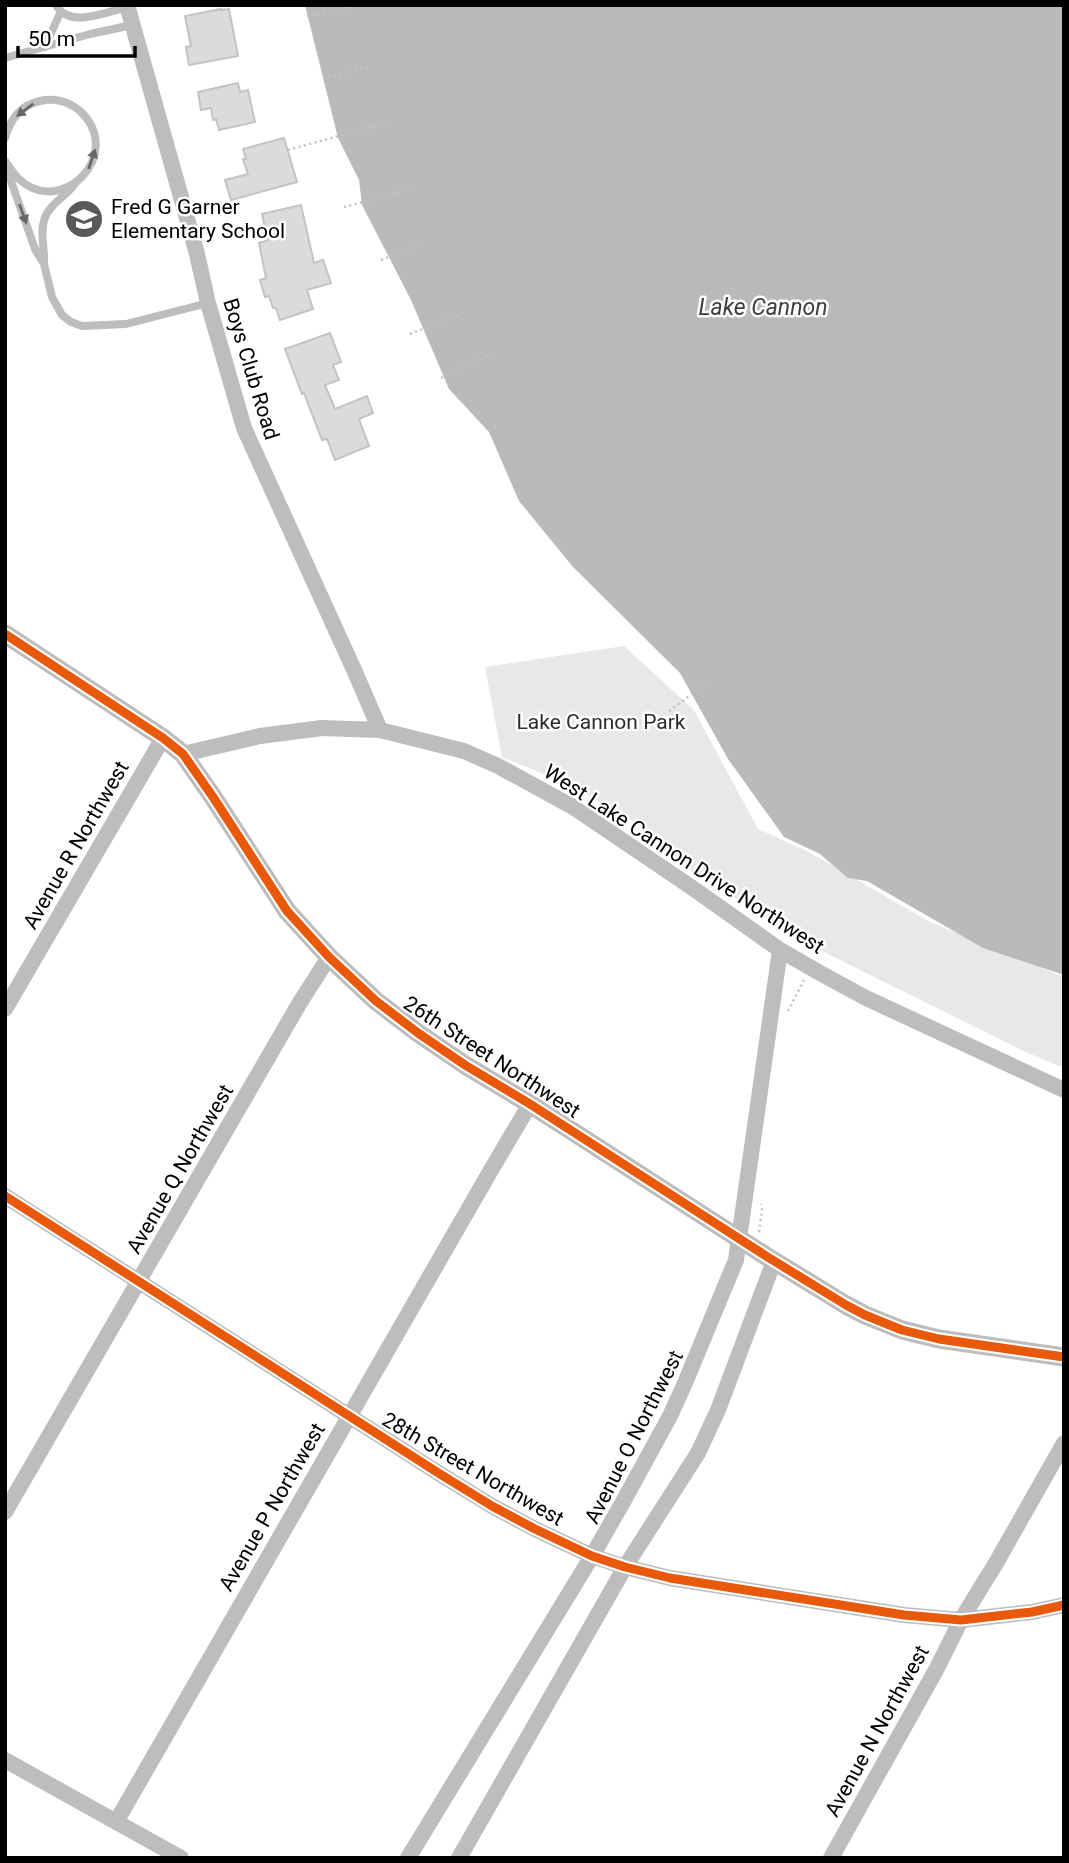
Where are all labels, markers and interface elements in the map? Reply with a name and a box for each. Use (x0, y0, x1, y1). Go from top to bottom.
scale bar (18, 14, 135, 58)
text: 50 m (28, 27, 75, 51)
one-way arrow (16, 102, 34, 116)
one-way arrow (87, 149, 98, 170)
place label: Fred G Garner Elementary School (111, 195, 285, 243)
school or university icon: Fred G Garner Elementary School (63, 198, 105, 240)
one-way arrow (17, 203, 28, 224)
water label: Lake Cannon (698, 294, 828, 321)
street label: Boys Club Road (218, 295, 284, 443)
park label: Lake Cannon Park (517, 710, 686, 734)
street label: Avenue R Northwest (18, 757, 134, 933)
street label: West Lake Cannon Drive Northwest (540, 759, 829, 959)
street label: 26th Street Northwest (399, 991, 585, 1123)
street label: Avenue Q Northwest (122, 1080, 238, 1258)
street label: Avenue O Northwest (580, 1346, 688, 1528)
street label: 28th Street Northwest (378, 1407, 568, 1531)
street label: Avenue P Northwest (214, 1419, 330, 1595)
street label: Avenue N Northwest (820, 1641, 934, 1821)

